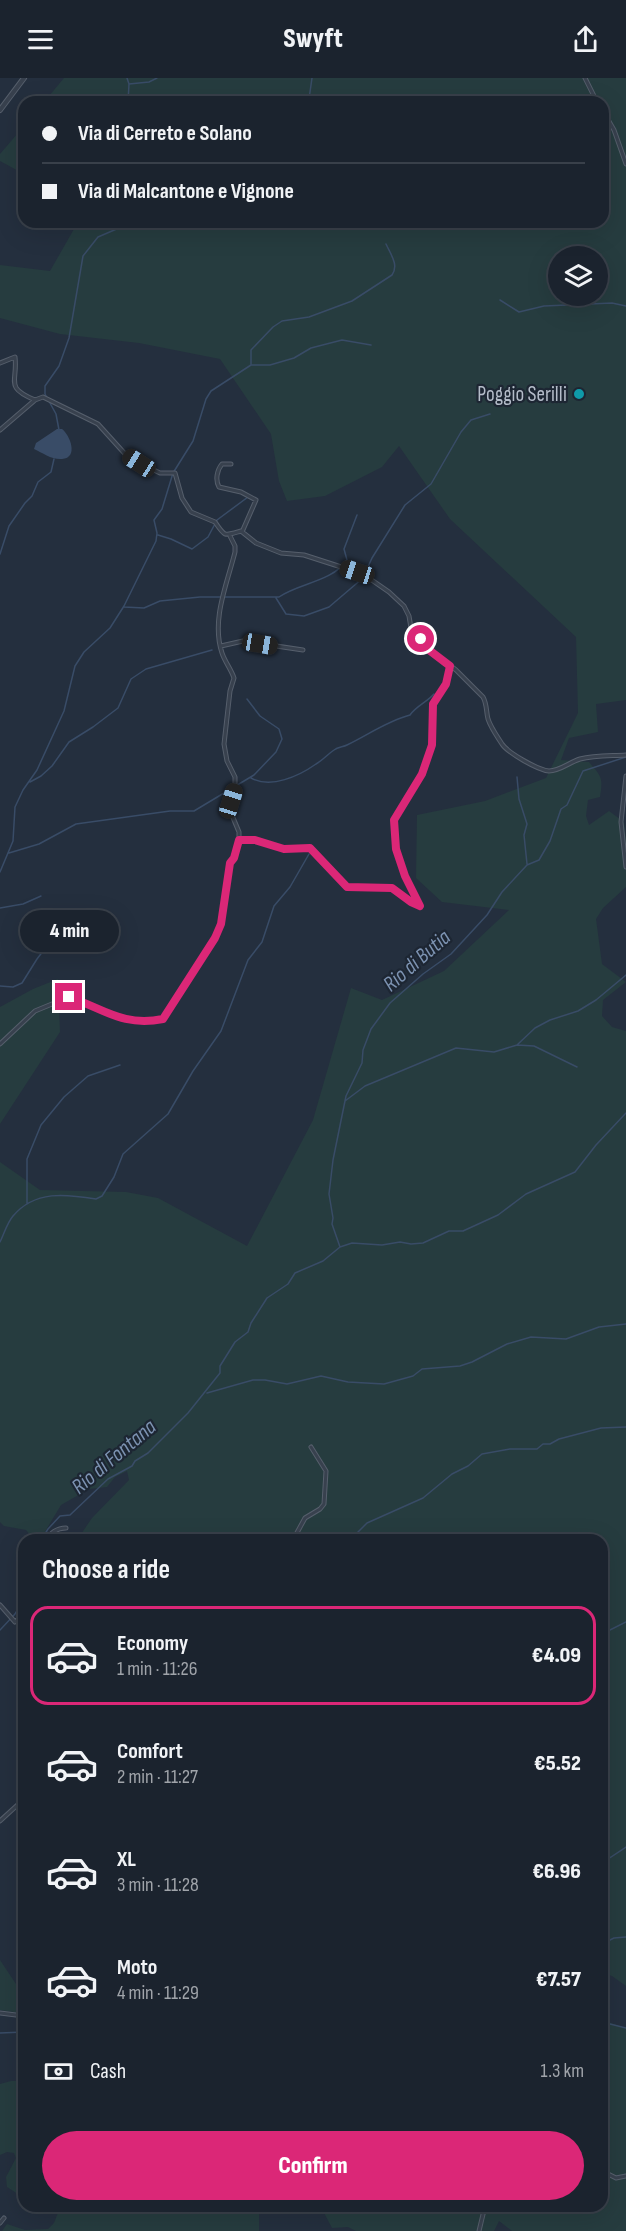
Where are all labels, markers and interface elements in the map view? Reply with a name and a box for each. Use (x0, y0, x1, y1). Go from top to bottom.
icon: menu (24, 23, 57, 56)
text: Swyft (283, 23, 343, 55)
icon: share (569, 23, 602, 56)
text: Via di Cerreto e Solano (78, 120, 252, 147)
text: Via di Malcantone e Vignone (78, 178, 294, 205)
map controls (548, 246, 608, 306)
button: layers (548, 246, 608, 306)
place label: Poggio Serilli (477, 382, 567, 407)
marker: Poggio Serilli (572, 387, 586, 401)
car (119, 446, 159, 480)
car (337, 558, 377, 586)
route start (407, 625, 434, 652)
car (241, 632, 279, 656)
car (217, 781, 245, 821)
callout: 4 min (20, 910, 118, 952)
text: 4 min (50, 919, 89, 943)
water label: Rio di Butia (378, 924, 456, 998)
route end (55, 983, 82, 1010)
water label: Rio di Fontana (66, 1414, 162, 1500)
text: Choose a ride (42, 1554, 170, 1586)
icon: car (45, 1629, 99, 1683)
text: Economy (117, 1630, 188, 1657)
text: €4.09 (532, 1642, 581, 1669)
text: 1 min · 11:26 (117, 1657, 197, 1681)
icon: car (45, 1737, 99, 1791)
text: Comfort (117, 1738, 183, 1765)
text: €5.52 (534, 1750, 581, 1777)
text: 2 min · 11:27 (117, 1765, 198, 1789)
icon: car (45, 1845, 99, 1899)
text: XL (117, 1846, 136, 1873)
text: €6.96 (533, 1858, 581, 1885)
text: 3 min · 11:28 (117, 1873, 199, 1897)
icon: car (45, 1953, 99, 2007)
text: Moto (117, 1954, 157, 1981)
text: €7.57 (536, 1966, 581, 1993)
text: 4 min · 11:29 (117, 1981, 199, 2005)
icon: cash (42, 2055, 75, 2088)
text: Cash (90, 2058, 126, 2085)
text: 1.3 km (541, 2059, 584, 2083)
button: Confirm (42, 2131, 584, 2200)

